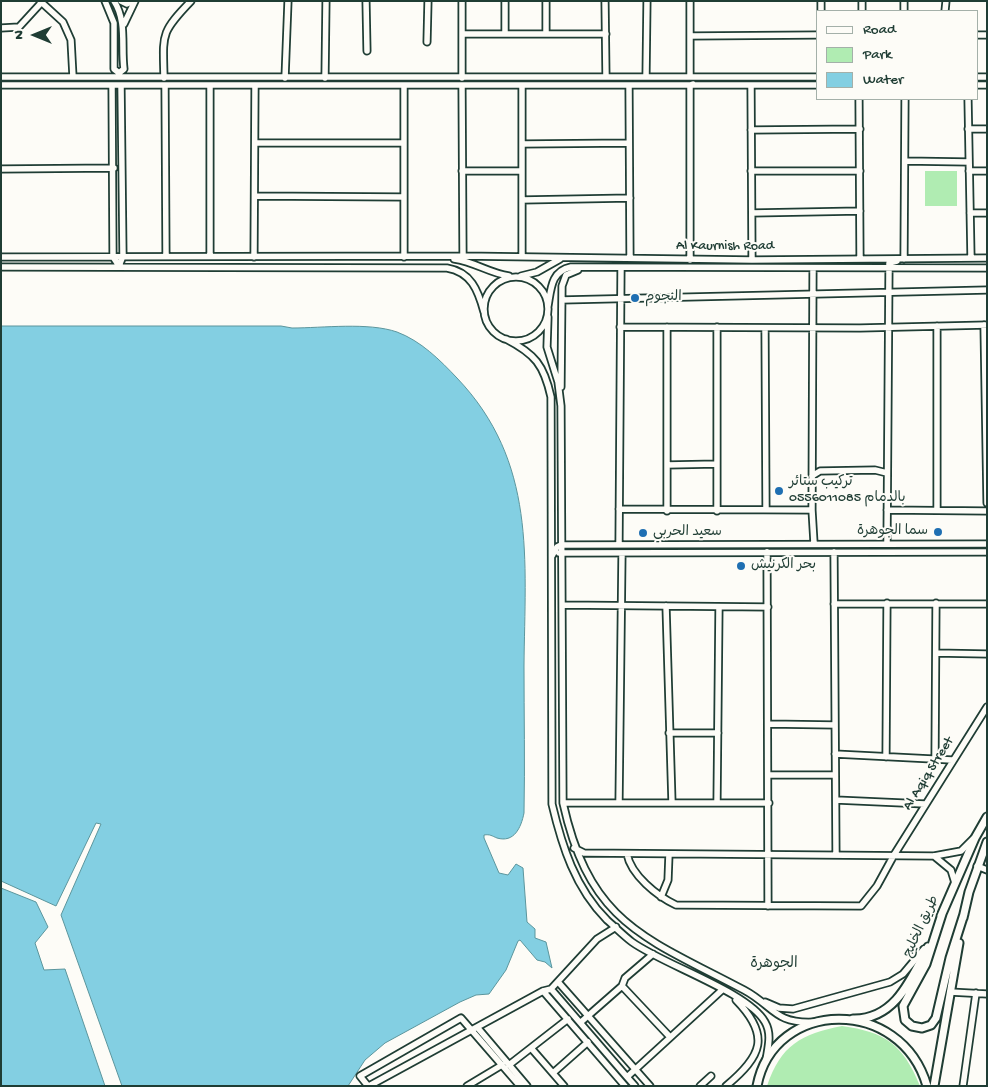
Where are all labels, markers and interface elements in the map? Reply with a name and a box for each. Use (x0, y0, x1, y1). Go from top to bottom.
north arrow (10, 10, 60, 60)
legend (816, 10, 978, 100)
text: Road (863, 21, 896, 39)
text: N (11, 30, 28, 40)
text: Park (863, 46, 892, 64)
text: Water (863, 71, 903, 89)
street label: Al Kaurnish Road (676, 239, 774, 255)
place label: النجوم (645, 290, 682, 306)
marker: النجوم (629, 292, 641, 304)
place label: تركيب ستائر بالدمام 0556011085 (789, 475, 905, 508)
marker: تركيب ستائر بالدمام 0556011085 (773, 485, 785, 497)
place label: سما الجوهرة (857, 524, 928, 540)
place label: سعيد الحربي (653, 525, 722, 541)
marker: سما الجوهرة (932, 526, 944, 538)
marker: سعيد الحربي (637, 527, 649, 539)
place label: بحر الكرنيش (751, 558, 816, 574)
marker: بحر الكرنيش (735, 560, 747, 572)
street label: Al Aqiq Street (900, 734, 958, 814)
street label: طريق الخليج (900, 893, 944, 961)
district label: الجوهرة (750, 956, 798, 974)

